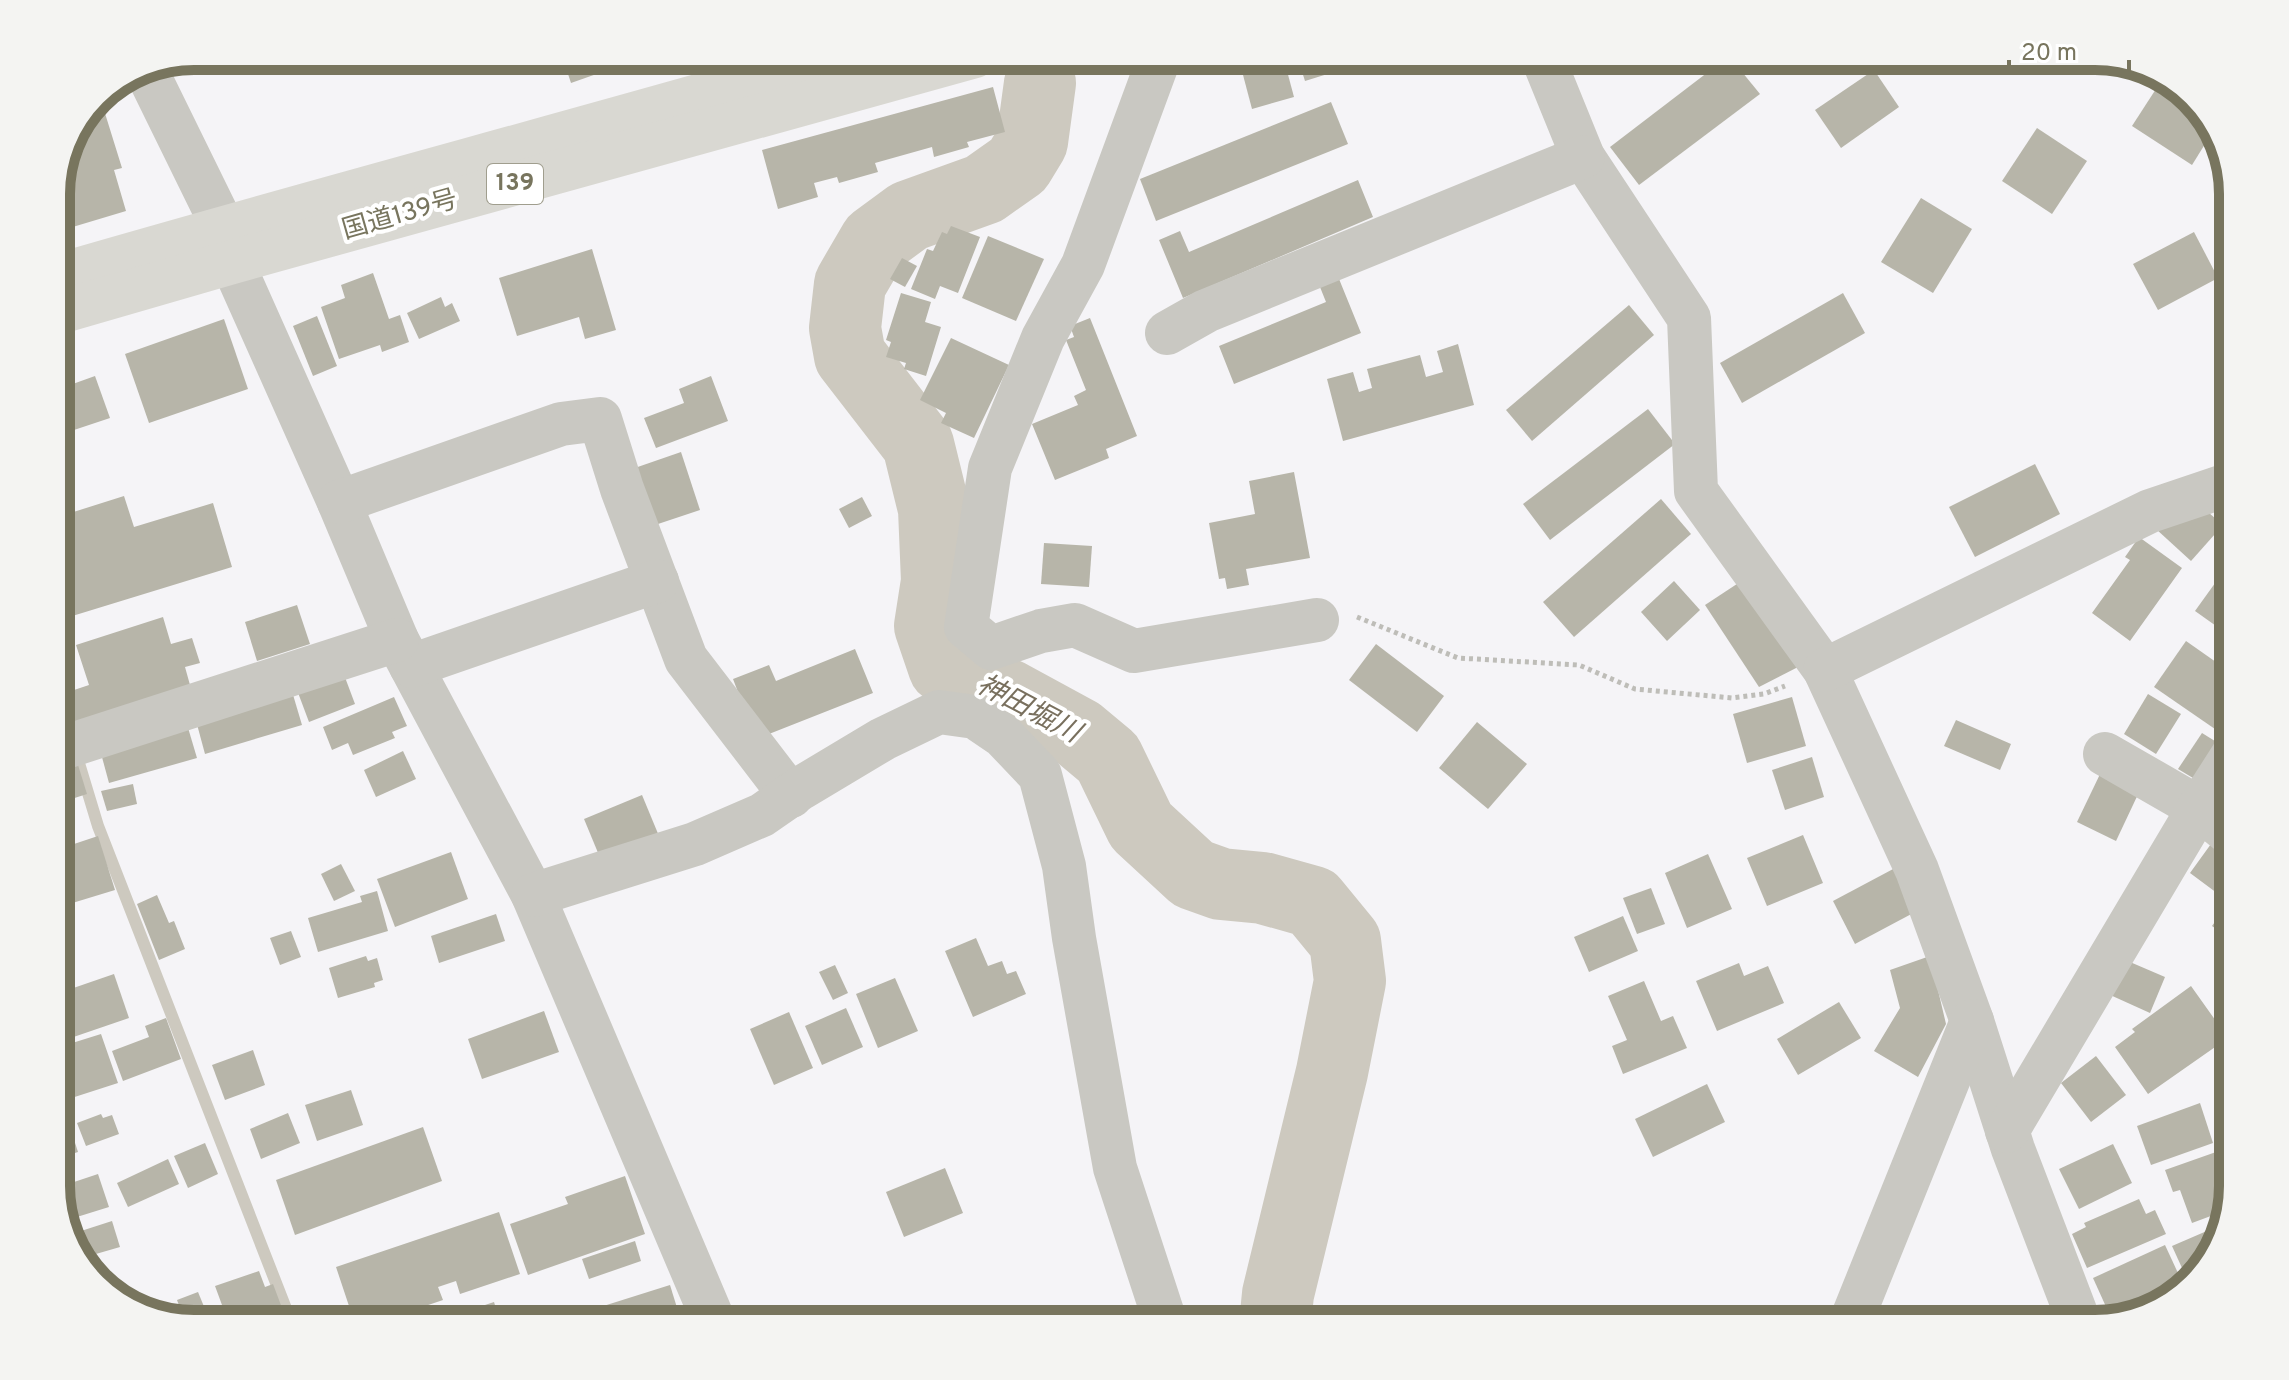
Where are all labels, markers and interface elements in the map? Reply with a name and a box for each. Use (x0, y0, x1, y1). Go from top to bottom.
scale bar (2009, 24, 2129, 74)
text: 20 m (2021, 39, 2077, 69)
road number: 139 (487, 164, 543, 204)
street label: 国道139号 (339, 184, 461, 248)
water label: 神田堀川 (970, 668, 1089, 754)

